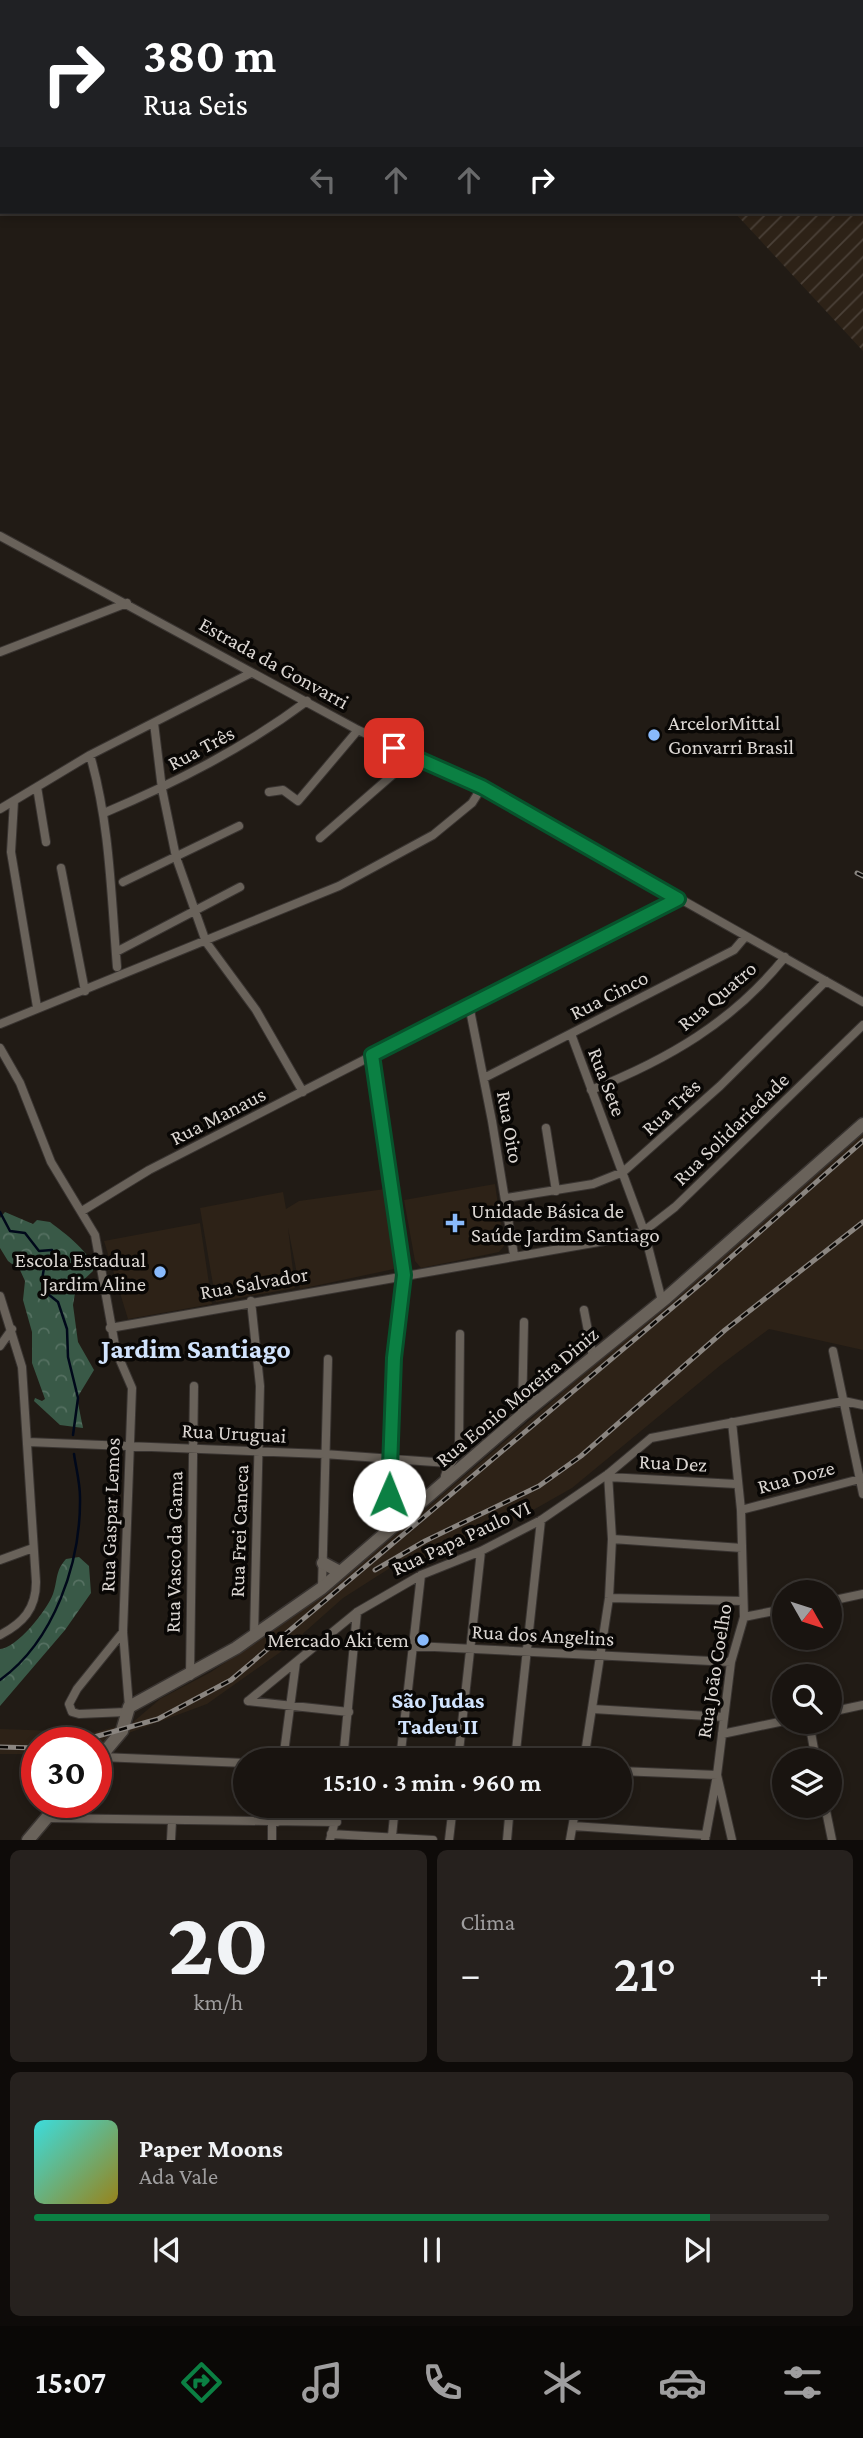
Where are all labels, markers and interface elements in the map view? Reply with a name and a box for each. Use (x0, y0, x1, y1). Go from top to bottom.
icon: right (28, 28, 119, 119)
text: 380 m (143, 28, 276, 83)
text: Rua Seis (143, 86, 248, 122)
icon: left (304, 161, 342, 199)
icon: ahead (377, 161, 415, 199)
icon: ahead (450, 161, 488, 199)
icon: right (523, 161, 561, 199)
street label: Estrada da Gonvarri (195, 612, 353, 714)
place label: ArcelorMittal Gonvarri Brasil (668, 711, 794, 759)
pin (364, 718, 424, 778)
street label: Rua Três (164, 720, 238, 776)
marker: ArcelorMittal Gonvarri Brasil (646, 727, 662, 743)
icon: arrive (375, 729, 413, 767)
street label: Rua Quatro (673, 956, 761, 1036)
street label: Rua Cinco (566, 965, 652, 1025)
street label: Rua Sete (583, 1044, 631, 1120)
street label: Rua Solidariedade (668, 1068, 794, 1190)
street label: Rua Três (636, 1074, 706, 1140)
street label: Rua Manaus (166, 1082, 270, 1150)
street label: Rua Oito (492, 1089, 528, 1165)
place label: Unidade Básica de Saúde Jardim Santiago (471, 1199, 660, 1247)
marker: Unidade Básica de Saúde Jardim Santiago (445, 1213, 465, 1233)
place label: Escola Estadual Jardim Aline (15, 1248, 146, 1296)
street label: Rua Salvador (198, 1262, 310, 1304)
marker: Escola Estadual Jardim Aline (152, 1264, 168, 1280)
street label: Rua Eonio Moreira Diniz (431, 1322, 603, 1472)
district label: Jardim Santiago (98, 1333, 291, 1364)
street label: Rua Uruguai (181, 1418, 288, 1448)
street label: Rua Gaspar Lemos (95, 1437, 125, 1593)
street label: Rua Dez (638, 1449, 708, 1477)
street label: Rua Doze (755, 1455, 837, 1499)
position arrow (352, 1458, 426, 1532)
street label: Rua Frei Caneca (225, 1464, 253, 1598)
street label: Rua Vasco da Gama (161, 1470, 187, 1633)
street label: Rua Papa Paulo VI (388, 1495, 534, 1581)
north arrow (772, 1580, 842, 1650)
map controls (772, 1580, 842, 1818)
street label: Rua João Coelho (692, 1602, 736, 1740)
street label: Rua dos Angelins (471, 1619, 615, 1651)
place label: Mercado Aki tem (267, 1628, 409, 1652)
marker: Mercado Aki tem (415, 1632, 431, 1648)
button: search (772, 1664, 842, 1734)
district label: São Judas Tadeu II (392, 1687, 484, 1739)
speed limit sign: 30 (21, 1727, 112, 1818)
button: layers (772, 1748, 842, 1818)
text: 15:10 · 3 min · 960 m (324, 1768, 541, 1797)
text: 20 (167, 1892, 269, 1994)
text: Clima (461, 1909, 515, 1935)
text: 21° (613, 1944, 676, 2002)
text: − (461, 1953, 481, 1995)
text: + (809, 1953, 829, 1995)
text: km/h (193, 1989, 243, 2015)
text: Paper Moons (139, 2134, 283, 2163)
text: Ada Vale (139, 2163, 218, 2189)
icon: previous (148, 2231, 186, 2269)
icon: pause (413, 2231, 451, 2269)
icon: next (678, 2231, 716, 2269)
icon: directions (177, 2358, 226, 2407)
icon: music (298, 2358, 347, 2407)
icon: phone (418, 2358, 467, 2407)
icon: climate (538, 2358, 587, 2407)
icon: car (658, 2358, 707, 2407)
icon: filters (778, 2358, 827, 2407)
text: 15:07 (36, 2364, 106, 2400)

